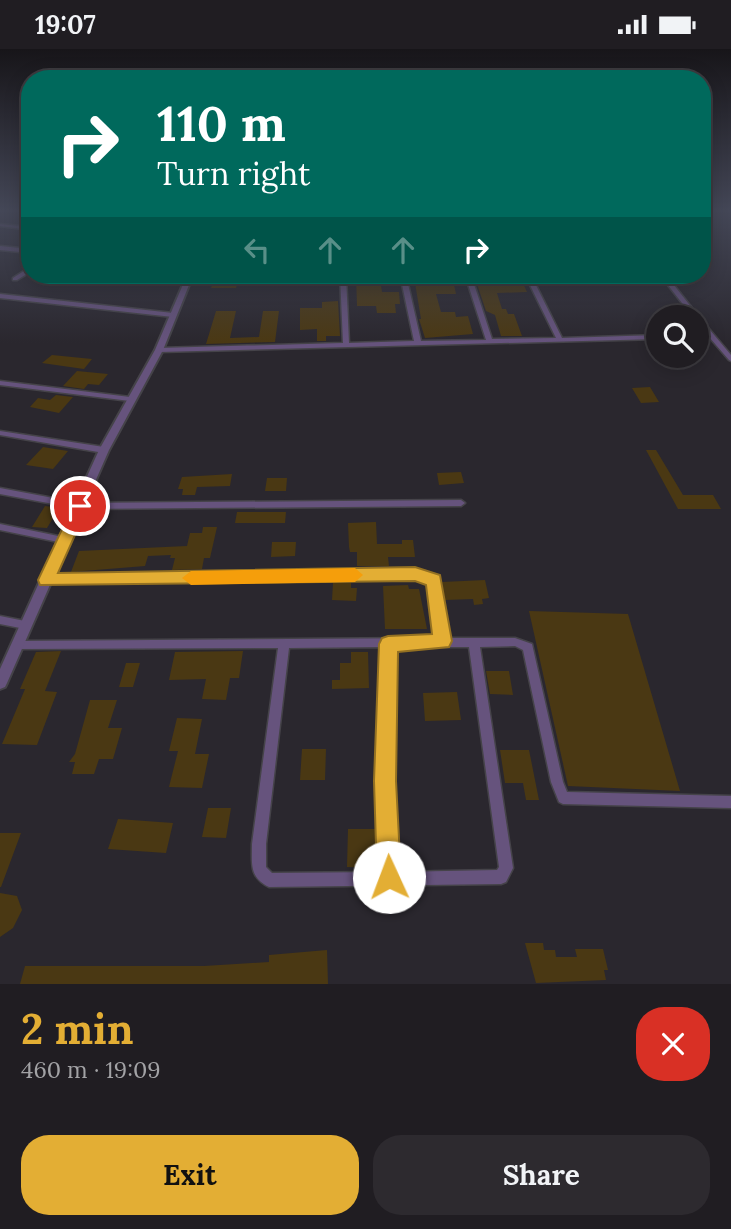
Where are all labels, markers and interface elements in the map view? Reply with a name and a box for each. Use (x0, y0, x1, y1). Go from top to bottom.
text: 19:07 (35, 8, 96, 41)
text: 110 m (157, 92, 286, 154)
icon: right (42, 98, 133, 189)
text: Turn right (157, 153, 310, 194)
icon: left (238, 231, 276, 269)
icon: ahead (311, 231, 349, 269)
icon: ahead (384, 231, 422, 269)
icon: right (457, 231, 495, 269)
map controls (646, 305, 709, 368)
button: search (646, 305, 709, 368)
pin (50, 476, 110, 536)
icon: arrive (61, 487, 99, 525)
position arrow (352, 840, 426, 914)
text: 2 min (21, 1002, 134, 1056)
button: close (636, 1007, 710, 1081)
text: 460 m · 19:09 (21, 1055, 161, 1084)
button: Exit (21, 1135, 359, 1215)
button: Share (373, 1135, 710, 1215)

